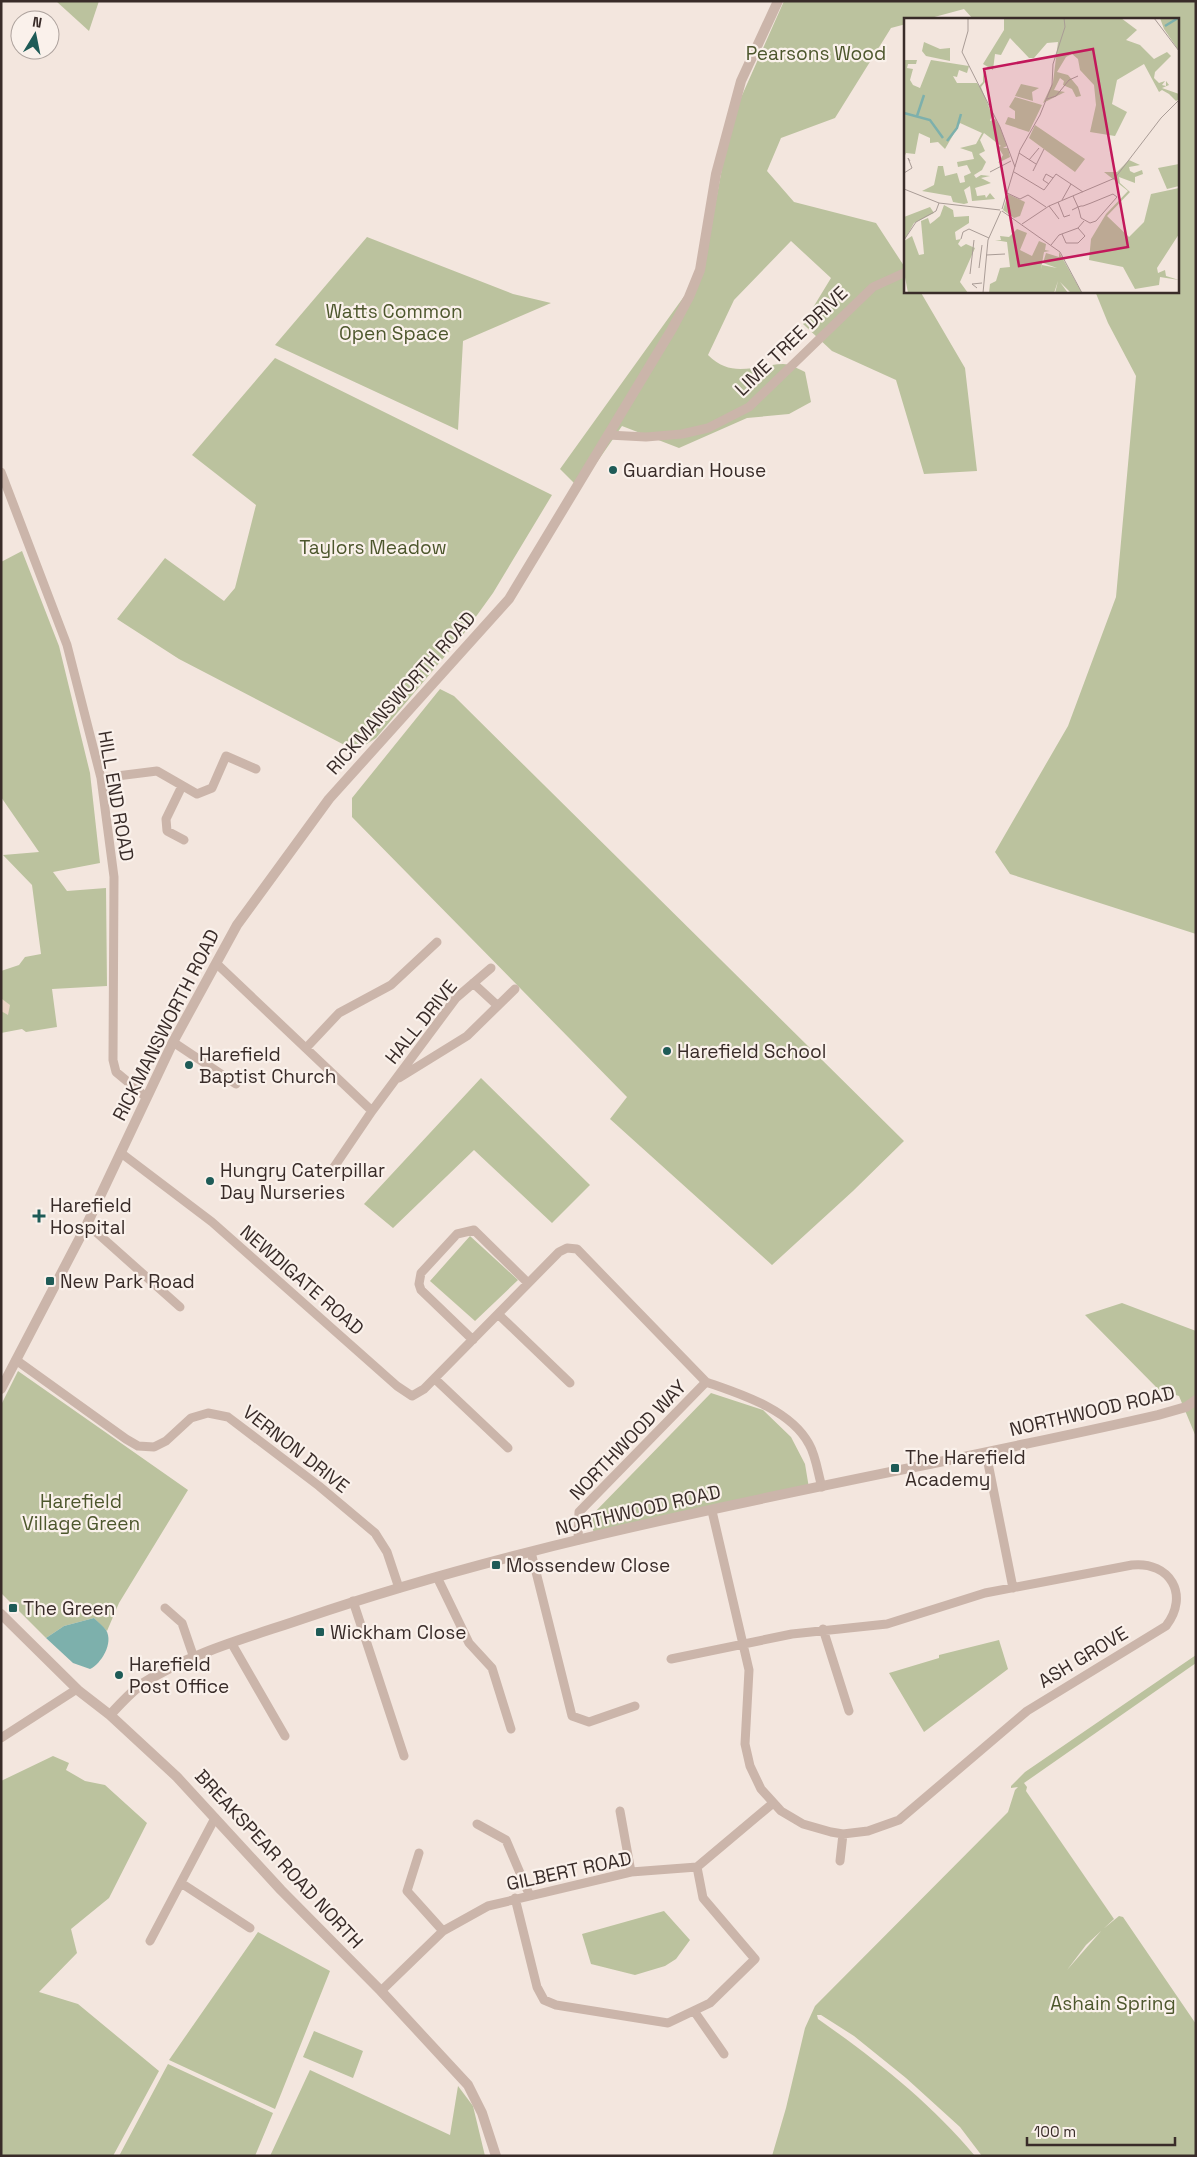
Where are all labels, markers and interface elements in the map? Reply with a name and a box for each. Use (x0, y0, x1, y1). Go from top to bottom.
north arrow (10, 10, 60, 60)
text: N (31, 13, 43, 32)
inset map (904, 18, 1180, 292)
park label: Pearsons Wood (746, 41, 886, 66)
street label: LIME TREE DRIVE (729, 281, 853, 401)
park label: Watts Common Open Space (325, 299, 463, 346)
place label: Guardian House (623, 458, 766, 483)
marker: Guardian House (607, 464, 619, 476)
park label: Taylors Meadow (299, 535, 447, 560)
street label: RICKMANSWORTH ROAD (321, 606, 481, 780)
street label: HILL END ROAD (92, 729, 140, 863)
street label: RICKMANSWORTH ROAD (107, 925, 225, 1125)
street label: HALL DRIVE (379, 975, 463, 1069)
place label: Harefield School (677, 1039, 827, 1064)
place label: Harefield Baptist Church (199, 1042, 336, 1089)
marker: Harefield School (661, 1045, 673, 1057)
marker: Harefield Baptist Church (183, 1059, 195, 1071)
place label: Hungry Caterpillar Day Nurseries (220, 1158, 385, 1205)
marker: Hungry Caterpillar Day Nurseries (204, 1175, 216, 1187)
place label: Harefield Hospital (50, 1193, 132, 1240)
marker: Harefield Hospital (32, 1209, 46, 1223)
street label: NEWDIGATE ROAD (235, 1219, 369, 1341)
place label: New Park Road (60, 1269, 195, 1294)
marker: New Park Road (44, 1275, 56, 1287)
street label: NORTHWOOD WAY (564, 1374, 692, 1505)
street label: NORTHWOOD ROAD (1007, 1380, 1177, 1442)
street label: VERNON DRIVE (237, 1399, 355, 1499)
place label: The Harefield Academy (905, 1445, 1026, 1492)
marker: The Harefield Academy (889, 1462, 901, 1474)
street label: NORTHWOOD ROAD (553, 1479, 723, 1541)
park label: Harefield Village Green (22, 1489, 140, 1536)
place label: Mossendew Close (506, 1553, 670, 1578)
marker: Mossendew Close (490, 1559, 502, 1571)
place label: The Green (23, 1596, 115, 1621)
marker: The Green (7, 1602, 19, 1614)
place label: Wickham Close (330, 1620, 467, 1645)
street label: ASH GROVE (1034, 1620, 1132, 1694)
marker: Wickham Close (314, 1626, 326, 1638)
place label: Harefield Post Office (129, 1652, 229, 1699)
marker: Harefield Post Office (113, 1669, 125, 1681)
street label: BREAKSPEAR ROAD NORTH (189, 1764, 369, 1954)
street label: GILBERT ROAD (504, 1846, 634, 1896)
park label: Ashain Spring (1050, 1991, 1176, 2016)
scale bar (1027, 2114, 1174, 2146)
text: 100 m (1034, 2122, 1076, 2141)

